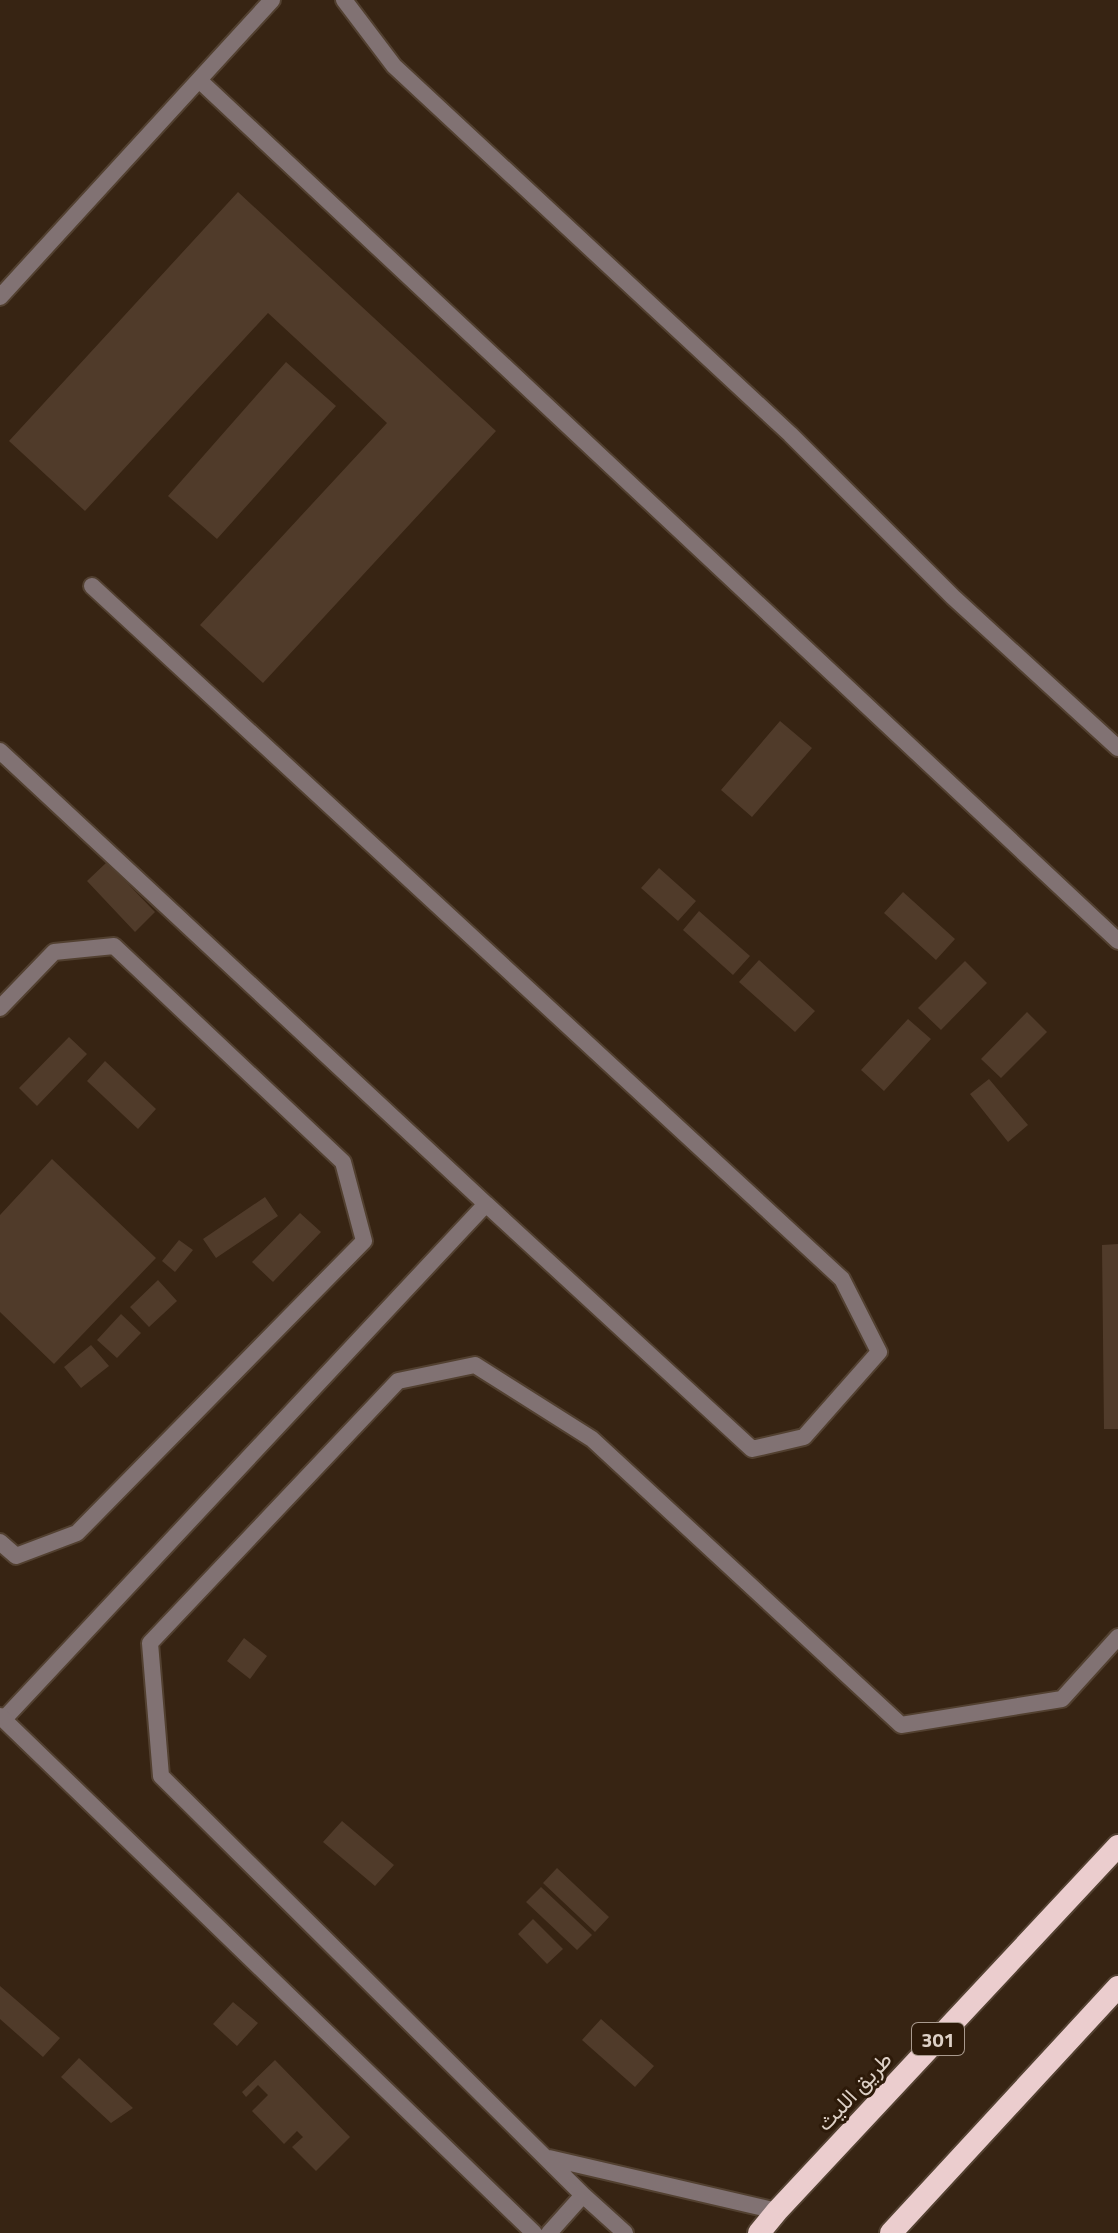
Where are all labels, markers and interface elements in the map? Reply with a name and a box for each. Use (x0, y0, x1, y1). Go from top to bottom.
road number: 301 (912, 2023, 964, 2055)
street label: طريق الليث (808, 2043, 900, 2139)

